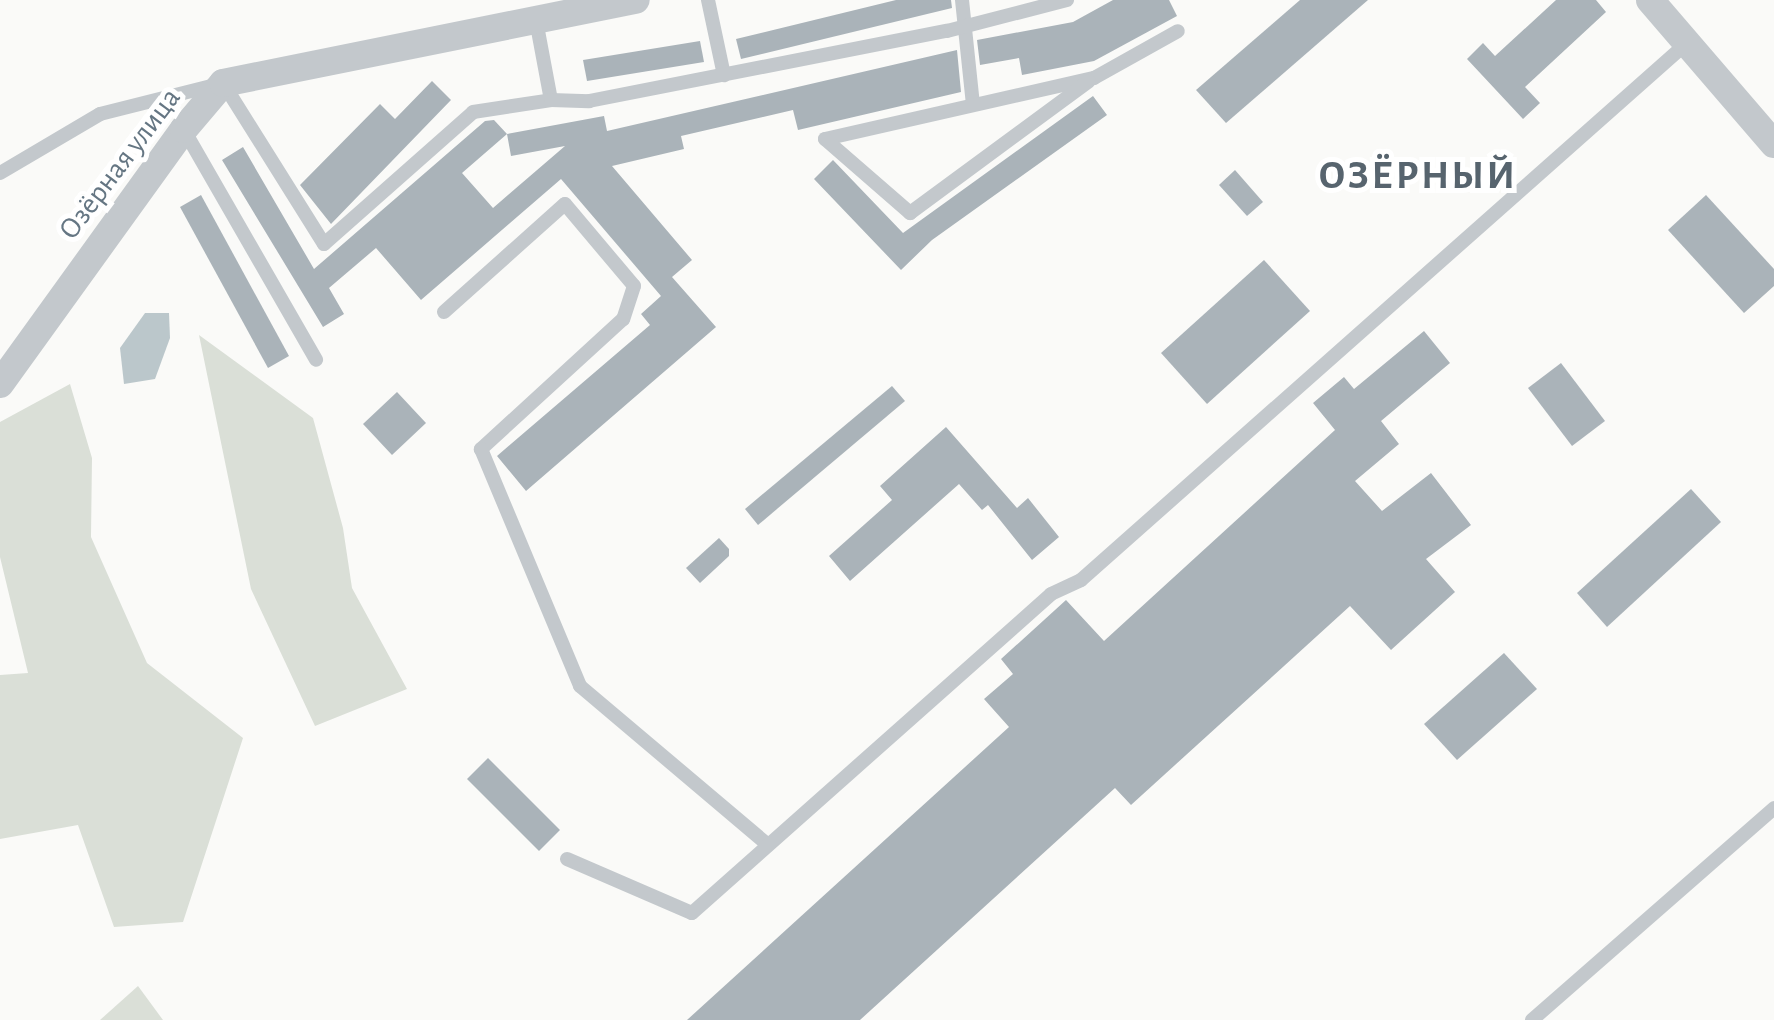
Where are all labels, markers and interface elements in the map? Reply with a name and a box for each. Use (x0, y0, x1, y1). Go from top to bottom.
street label: Озёрная улица (51, 81, 189, 247)
district label: ОЗЁРНЫЙ (1318, 152, 1518, 200)

